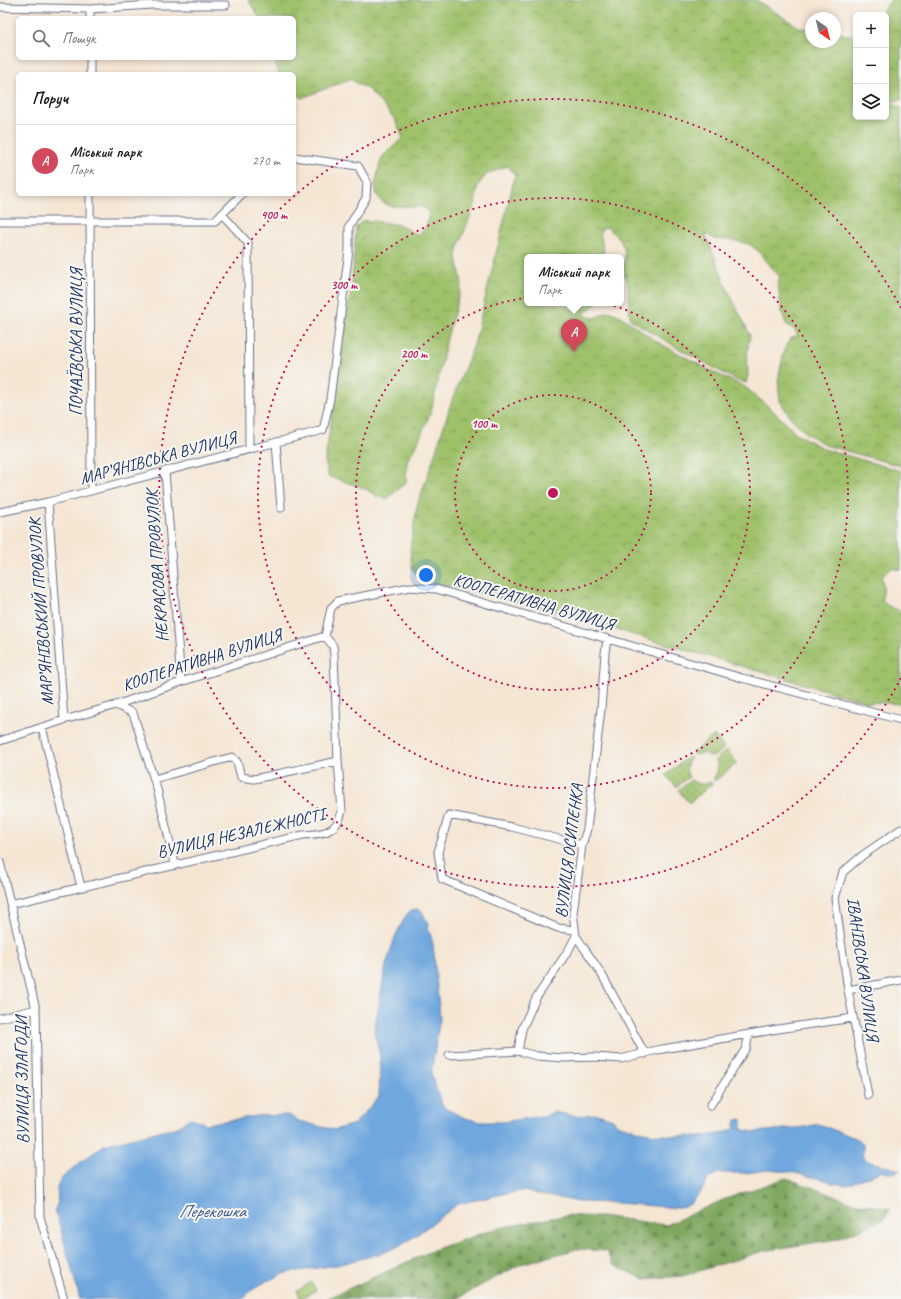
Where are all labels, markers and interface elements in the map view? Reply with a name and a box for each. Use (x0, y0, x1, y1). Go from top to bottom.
north arrow (805, 12, 841, 48)
map controls (853, 12, 889, 120)
button: + (853, 12, 889, 48)
search box (16, 16, 296, 60)
icon: search (30, 27, 52, 49)
text: Пошук (62, 29, 95, 48)
button: − (853, 48, 889, 84)
button: layers (853, 84, 889, 120)
text: Поруч (32, 88, 68, 109)
text: Міський парк (70, 143, 142, 162)
text: A (42, 153, 48, 169)
text: 270 m (252, 153, 280, 169)
text: Парк (70, 162, 93, 178)
text: 400 m (261, 207, 288, 223)
popup (524, 254, 624, 306)
text: Міський парк (538, 263, 610, 282)
street label: ПОЧАЇВСЬКА ВУЛИЦЯ (66, 266, 87, 416)
text: 300 m (331, 277, 358, 293)
text: Парк (538, 282, 561, 298)
pin: A (561, 319, 587, 352)
text: 200 m (401, 346, 428, 362)
text: 100 m (471, 416, 498, 432)
street label: МАР’ЯНІВСЬКА ВУЛИЦЯ (78, 426, 241, 489)
street label: НЕКРАСОВА ПРОВУЛОК (141, 486, 173, 643)
centre of rings (546, 486, 560, 500)
street label: МАР’ЯНІВСЬКИЙ ПРОВУЛОК (24, 515, 58, 706)
your location (416, 565, 436, 585)
street label: КООПЕРАТИВНА ВУЛИЦЯ (451, 569, 620, 636)
street label: КООПЕРАТИВНА ВУЛИЦЯ (120, 623, 287, 696)
street label: ВУЛИЦЯ ОСИПЕНКА (550, 781, 588, 919)
street label: ВУЛИЦЯ НЕЗАЛЕЖНОСТІ (155, 803, 331, 863)
street label: ІВАНІВСЬКА ВУЛИЦЯ (843, 896, 884, 1045)
street label: ВУЛИЦЯ ЗЛАГОДИ (10, 1013, 34, 1144)
water label: Перекошка (179, 1200, 247, 1222)

